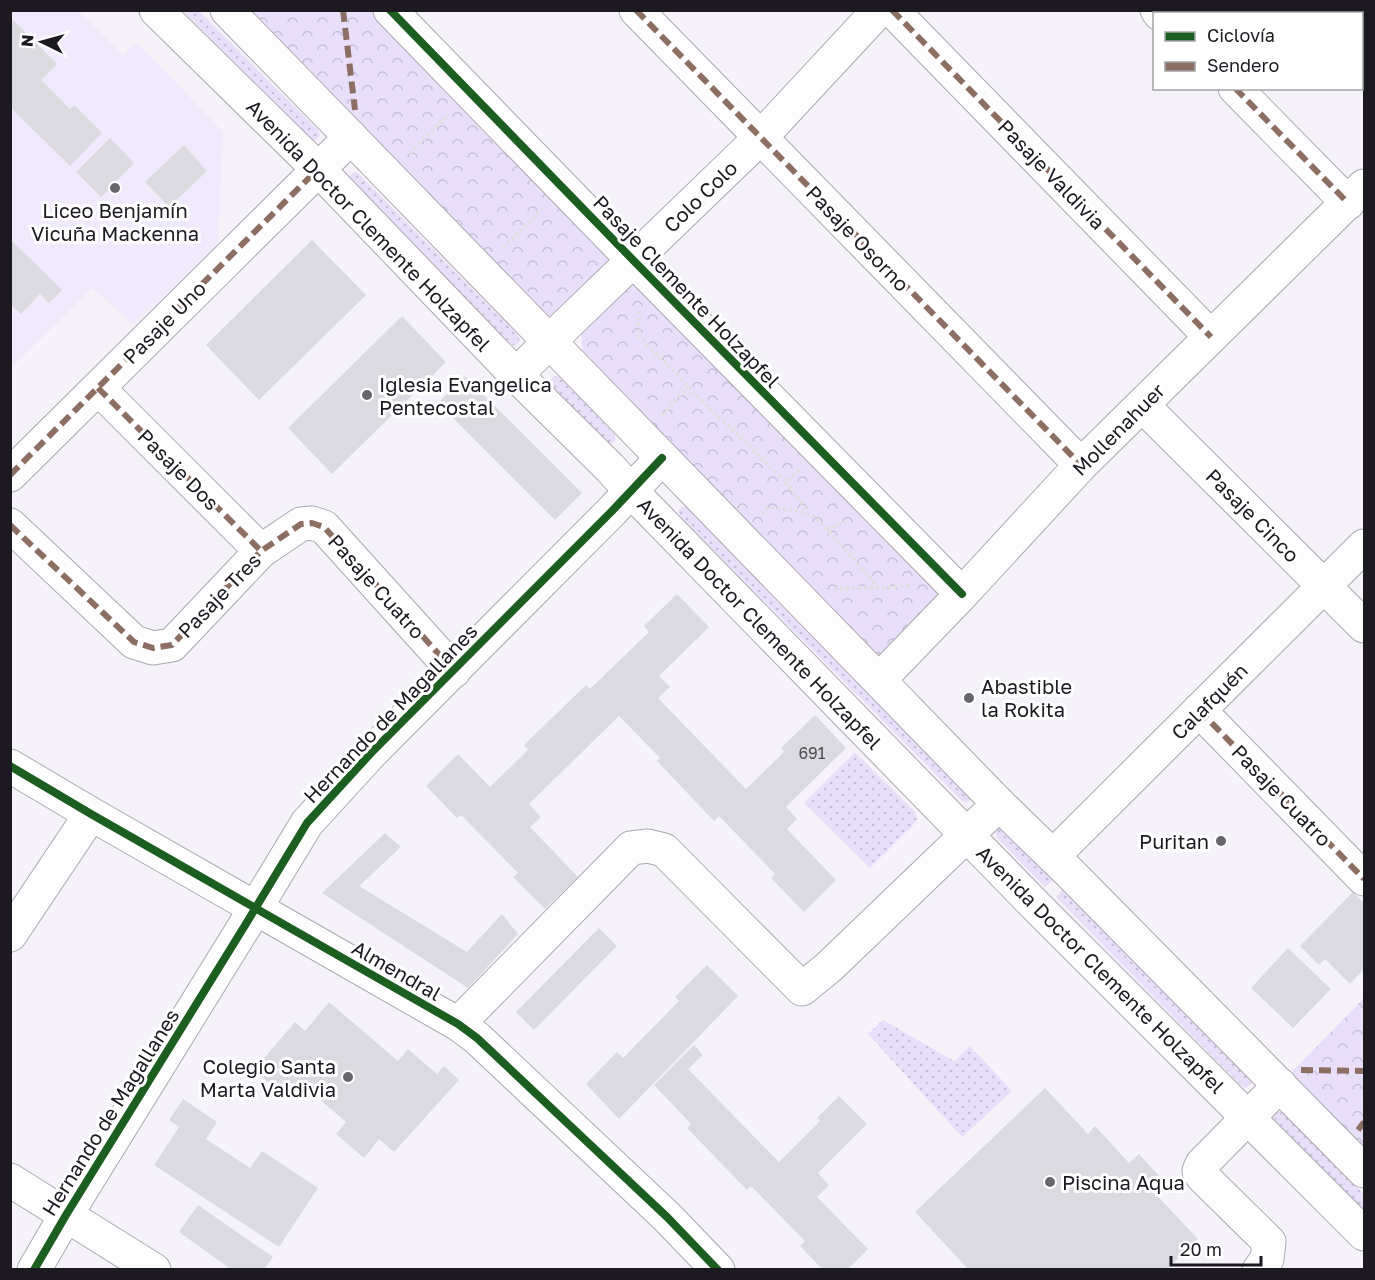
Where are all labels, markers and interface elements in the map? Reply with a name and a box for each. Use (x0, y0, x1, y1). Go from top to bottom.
north arrow (12, 12, 72, 72)
legend (1153, 12, 1363, 90)
text: Ciclovía (1207, 24, 1275, 46)
text: N (17, 34, 38, 48)
text: Sendero (1207, 54, 1279, 76)
street label: Avenida Doctor Clemente Holzapfel (242, 94, 496, 356)
street label: Pasaje Valdivia (994, 114, 1110, 234)
street label: Colo Colo (658, 155, 742, 237)
street label: Pasaje Osorno (802, 180, 914, 296)
marker: Liceo Benjamín Vicuña Mackenna (108, 181, 122, 195)
street label: Pasaje Clemente Holzapfel (589, 190, 785, 392)
place label: Liceo Benjamín Vicuña Mackenna (31, 198, 199, 245)
street label: Pasaje Uno (118, 276, 210, 368)
place label: Iglesia Evangelica Pentecostal (379, 372, 552, 419)
street label: Mollenahuer (1067, 378, 1169, 480)
marker: Iglesia Evangelica Pentecostal (360, 388, 374, 402)
street label: Pasaje Dos (134, 424, 224, 514)
street label: Pasaje Cinco (1201, 463, 1305, 567)
street label: Avenida Doctor Clemente Holzapfel (633, 492, 887, 754)
street label: Pasaje Cuatro (324, 529, 430, 643)
street label: Pasaje Tres (173, 548, 265, 642)
street label: Hernando de Magallanes (298, 619, 482, 807)
street label: Calafquén (1166, 658, 1252, 744)
place label: Abastible la Rokita (981, 674, 1072, 721)
marker: Abastible la Rokita (962, 691, 976, 705)
street label: Pasaje Cuatro (1227, 739, 1337, 851)
house number: 691 (798, 743, 826, 763)
place label: Puritan (1139, 829, 1209, 853)
marker: Puritan (1214, 834, 1228, 848)
street label: Avenida Doctor Clemente Holzapfel (972, 840, 1230, 1098)
street label: Almendral (348, 935, 446, 1005)
street label: Hernando de Magallanes (36, 1004, 184, 1220)
place label: Colegio Santa Marta Valdivia (200, 1054, 336, 1101)
marker: Colegio Santa Marta Valdivia (341, 1070, 355, 1084)
place label: Piscina Aqua (1062, 1170, 1185, 1194)
marker: Piscina Aqua (1043, 1175, 1057, 1189)
scale bar (1171, 1229, 1261, 1267)
text: 20 m (1180, 1238, 1222, 1260)

